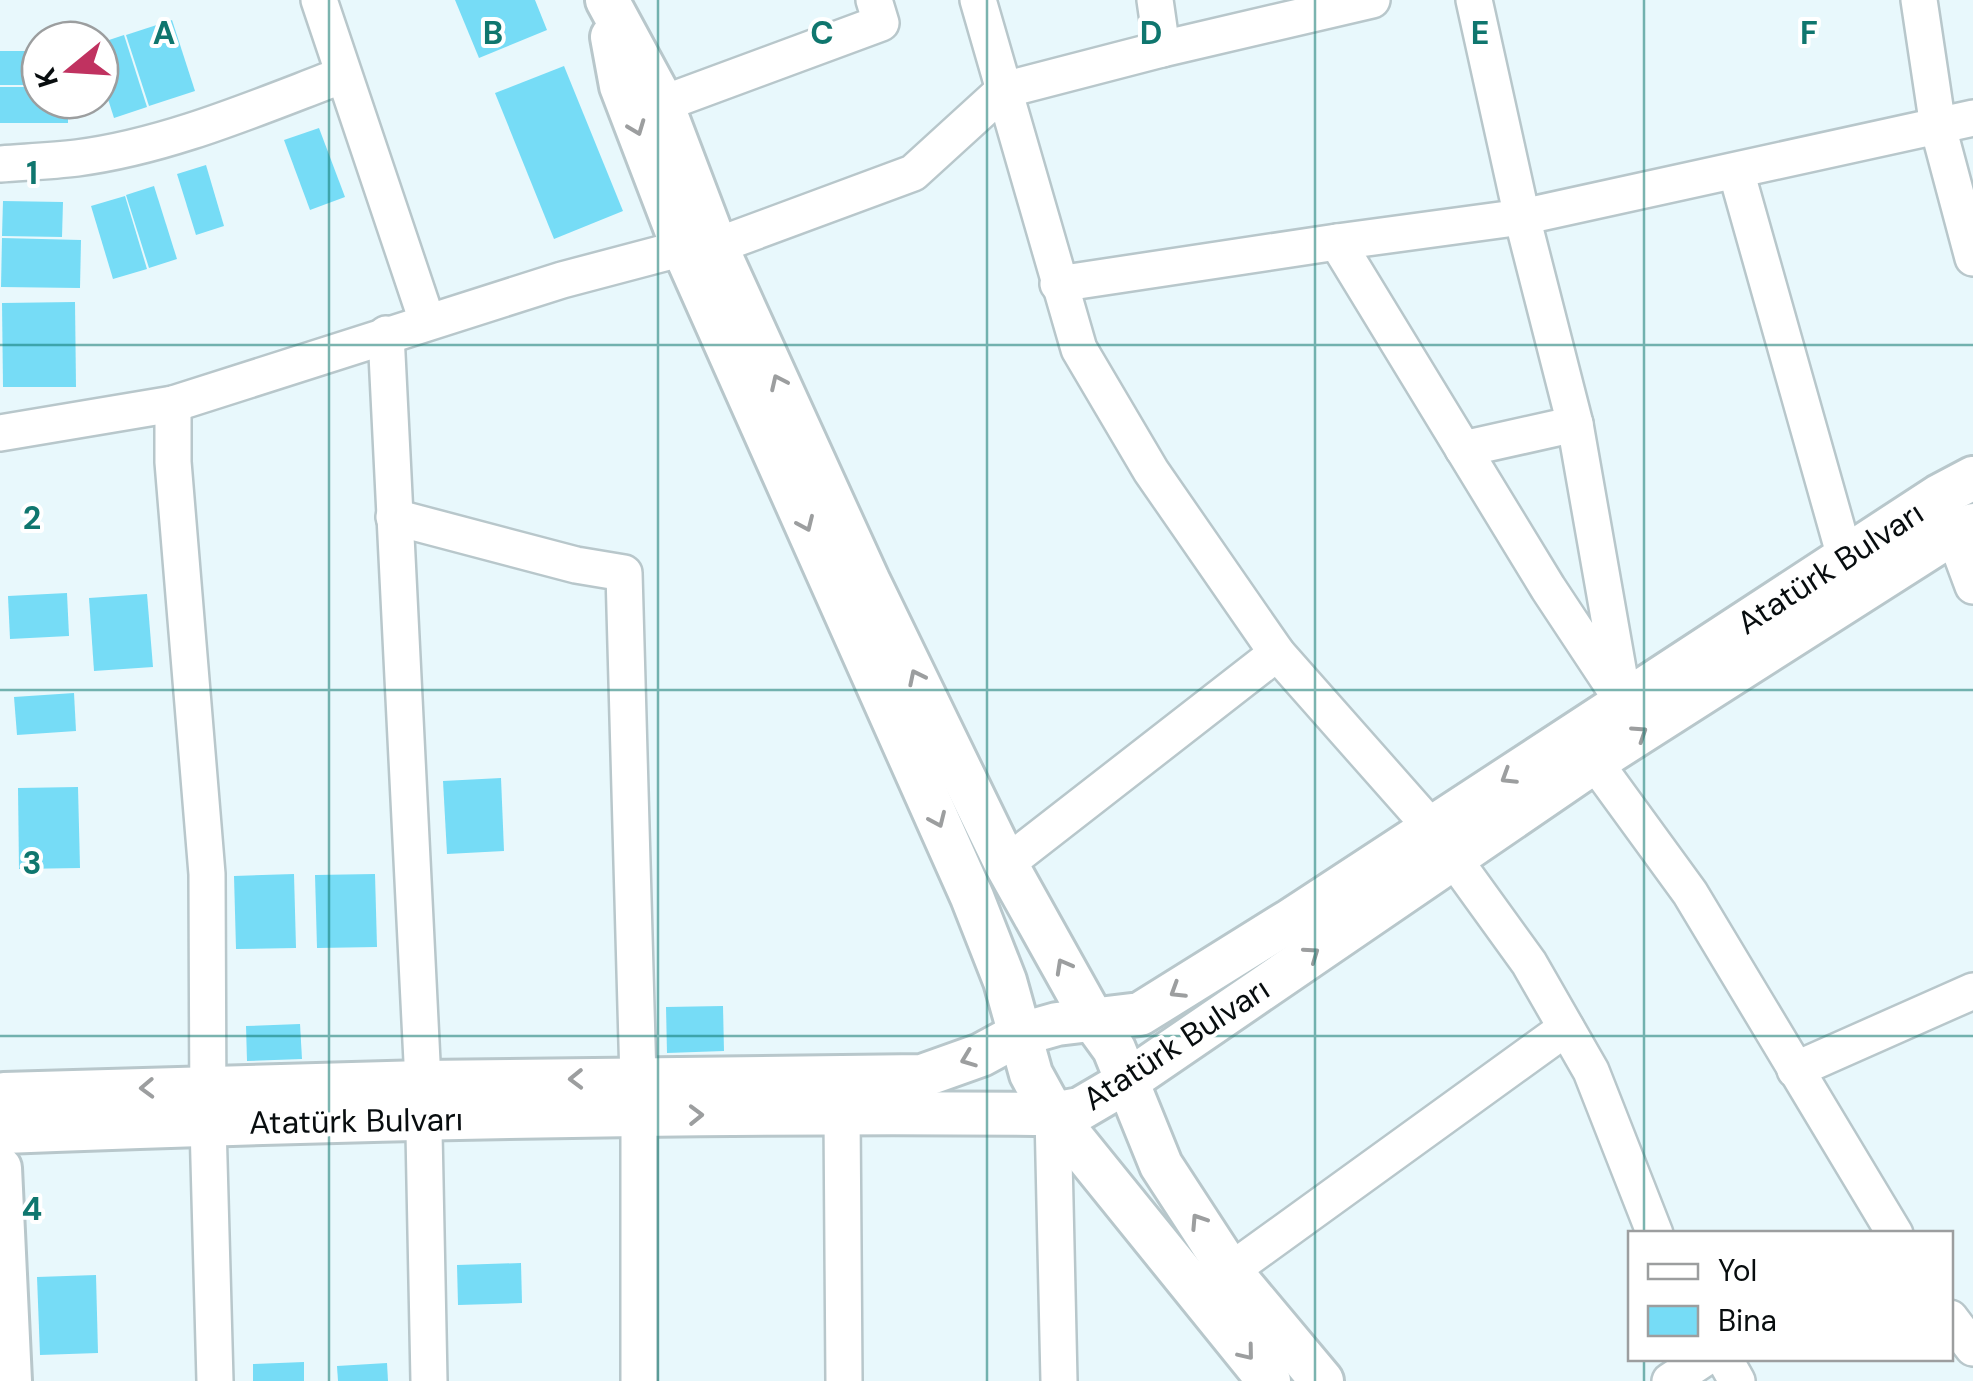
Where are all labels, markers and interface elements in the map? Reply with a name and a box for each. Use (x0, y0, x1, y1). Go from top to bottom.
text: A (153, 12, 175, 54)
text: B (483, 12, 503, 54)
text: C (810, 12, 834, 54)
text: D (1140, 12, 1162, 54)
text: E (1471, 12, 1489, 54)
text: F (1800, 12, 1818, 54)
north arrow (20, 20, 120, 120)
text: K (26, 63, 67, 92)
one-way arrow (625, 119, 646, 136)
text: 1 (26, 152, 38, 194)
one-way arrow (771, 375, 791, 393)
street label: Atatürk Bulvarı (1729, 492, 1931, 644)
text: 2 (23, 497, 41, 539)
one-way arrow (793, 514, 813, 532)
one-way arrow (908, 669, 928, 687)
one-way arrow (1629, 726, 1647, 745)
one-way arrow (1501, 765, 1519, 784)
one-way arrow (926, 810, 946, 828)
text: 3 (22, 842, 42, 884)
one-way arrow (1301, 948, 1320, 966)
one-way arrow (1056, 959, 1076, 977)
street label: Atatürk Bulvarı (1075, 968, 1277, 1120)
one-way arrow (1169, 979, 1187, 998)
one-way arrow (961, 1047, 978, 1068)
one-way arrow (568, 1069, 584, 1090)
one-way arrow (138, 1077, 154, 1098)
street label: Atatürk Bulvarı (249, 1098, 463, 1144)
one-way arrow (689, 1105, 705, 1126)
text: 4 (22, 1188, 42, 1230)
one-way arrow (1191, 1214, 1210, 1232)
legend (1628, 1231, 1953, 1361)
text: Yol (1718, 1251, 1757, 1290)
text: Bina (1718, 1301, 1777, 1340)
one-way arrow (1235, 1342, 1252, 1360)

